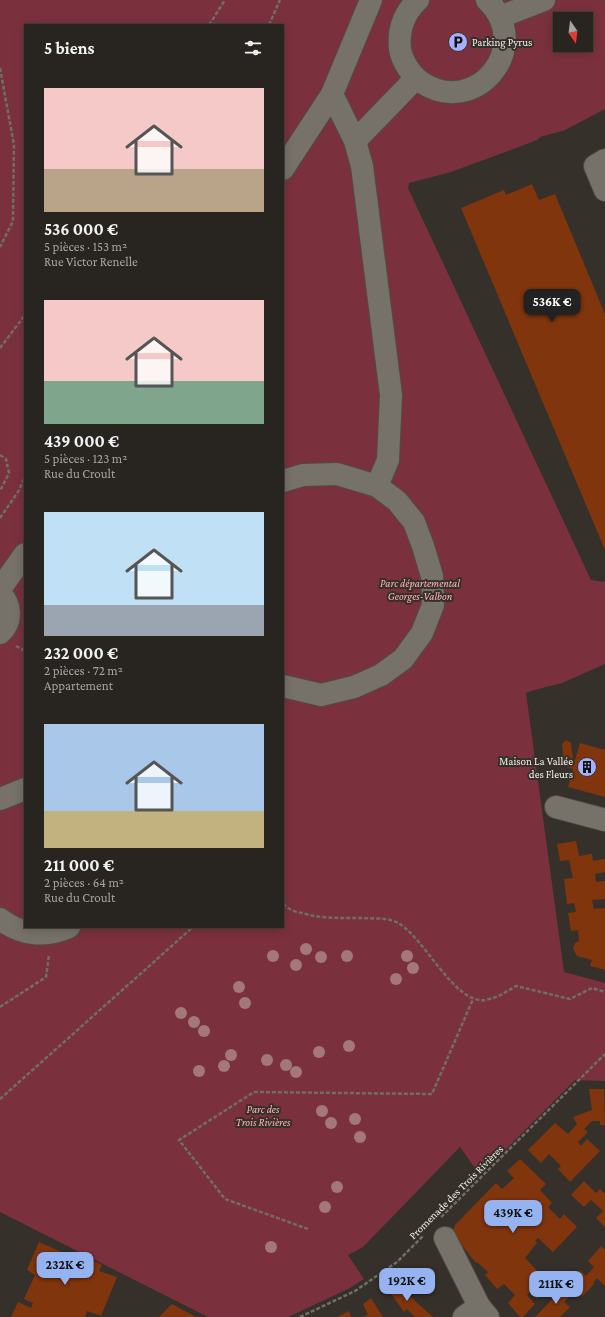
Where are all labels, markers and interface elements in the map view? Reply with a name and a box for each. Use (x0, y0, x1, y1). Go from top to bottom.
north arrow (553, 12, 593, 52)
map controls (553, 12, 593, 52)
parking icon: Parking Pyrus (447, 31, 469, 53)
place label: Parking Pyrus (472, 36, 532, 49)
icon: filters (242, 37, 264, 59)
text: 5 biens (44, 39, 94, 58)
icon: home (118, 114, 190, 186)
text: 536 000 € (44, 220, 118, 239)
text: 5 pièces · 153 m² (44, 239, 127, 254)
text: Rue Victor Renelle (44, 254, 138, 269)
pin: 536K € (519, 289, 585, 323)
text: 536K € (533, 294, 571, 309)
icon: home (118, 326, 190, 398)
text: 439 000 € (44, 432, 119, 451)
text: 5 pièces · 123 m² (44, 451, 127, 466)
text: Rue du Croult (44, 466, 115, 481)
icon: home (118, 538, 190, 610)
park label: Parc départemental Georges-Valbon (380, 577, 460, 603)
text: 232 000 € (44, 644, 118, 663)
text: 2 pièces · 72 m² (44, 663, 123, 678)
text: Appartement (44, 678, 113, 693)
icon: home (118, 750, 190, 822)
place label: Maison La Vallée des Fleurs (499, 755, 573, 780)
building icon: Maison La Vallée des Fleurs (576, 756, 598, 778)
text: 211 000 € (44, 856, 114, 875)
text: 2 pièces · 64 m² (44, 875, 124, 890)
text: Rue du Croult (44, 890, 115, 905)
park label: Parc des Trois Rivières (236, 1103, 291, 1128)
street label: Promenade des Trois Rivières (407, 1143, 505, 1241)
pin: 439K € (480, 1200, 546, 1234)
text: 439K € (493, 1205, 533, 1220)
pin: 232K € (32, 1252, 98, 1286)
text: 232K € (46, 1257, 84, 1272)
pin: 192K € (374, 1268, 440, 1302)
pin: 211K € (523, 1271, 589, 1305)
text: 192K € (388, 1273, 426, 1288)
text: 211K € (538, 1276, 574, 1291)

